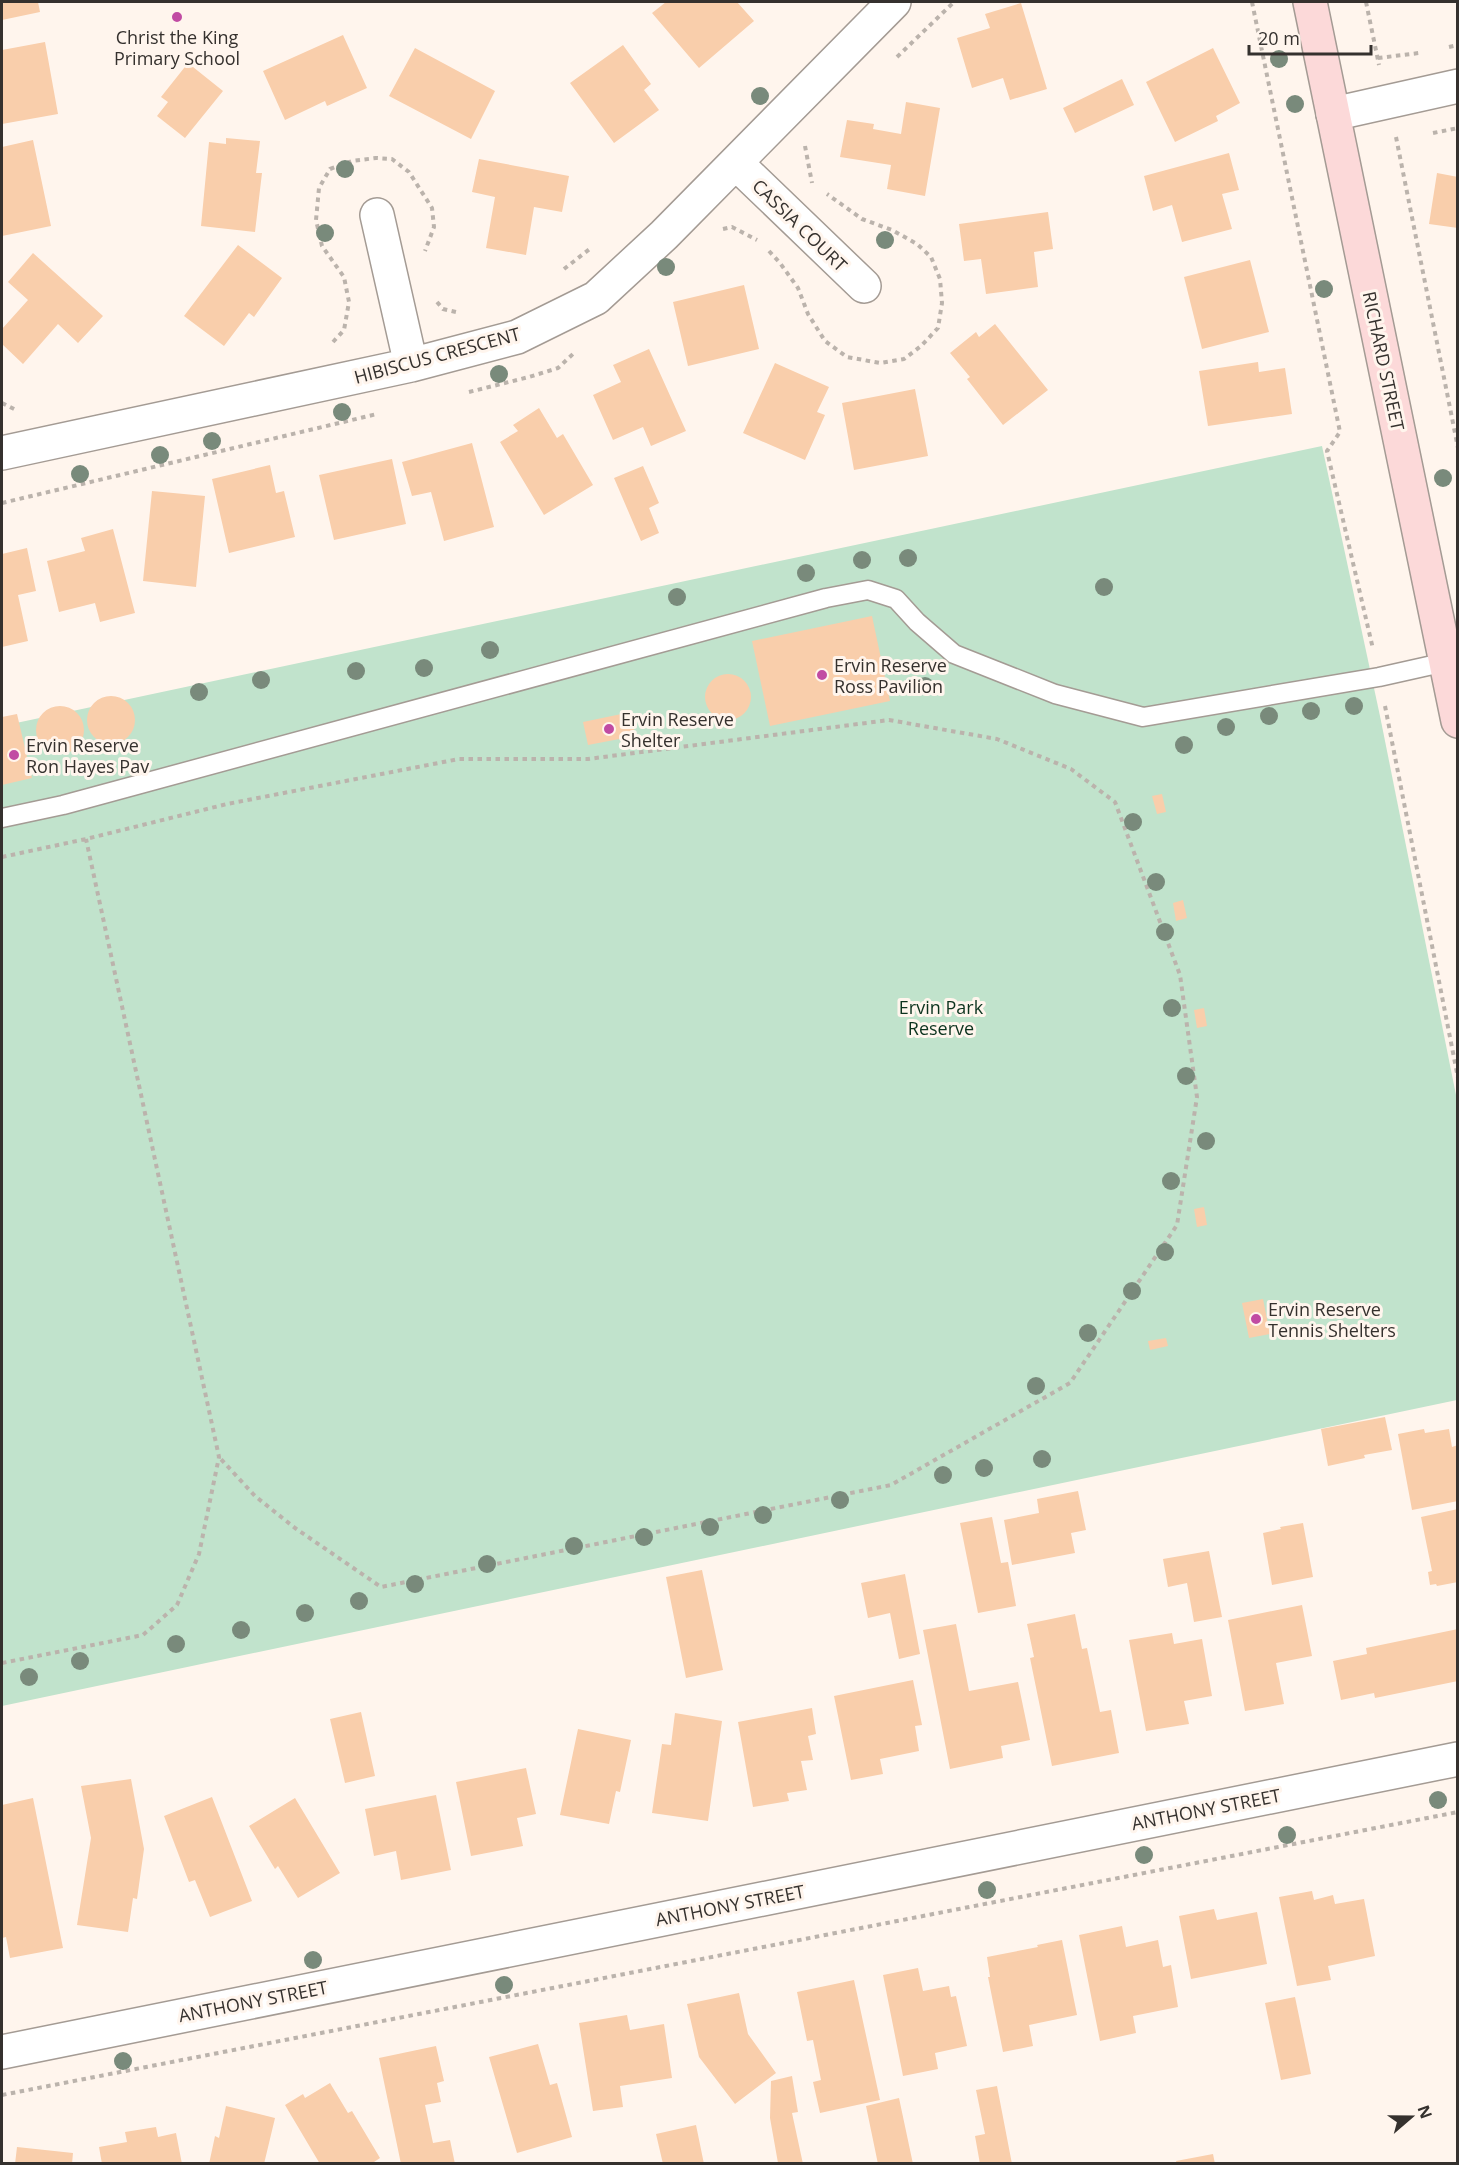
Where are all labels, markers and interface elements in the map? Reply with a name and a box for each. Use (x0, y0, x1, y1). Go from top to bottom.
marker: Christ the King Primary School (170, 10, 184, 24)
scale bar (1249, 18, 1370, 56)
place label: Christ the King Primary School (114, 25, 240, 70)
text: 20 m (1258, 26, 1300, 50)
street label: CASSIA COURT (747, 174, 853, 276)
street label: RICHARD STREET (1358, 289, 1410, 433)
street label: HIBISCUS CRESCENT (351, 321, 523, 389)
place label: Ervin Reserve Ross Pavilion (834, 653, 947, 698)
marker: Ervin Reserve Ross Pavilion (815, 668, 829, 682)
place label: Ervin Reserve Shelter (621, 707, 734, 752)
marker: Ervin Reserve Shelter (602, 722, 616, 736)
place label: Ervin Reserve Ron Hayes Pav (26, 733, 149, 778)
marker: Ervin Reserve Ron Hayes Pav (7, 748, 21, 762)
park label: Ervin Park Reserve (899, 995, 984, 1040)
place label: Ervin Reserve Tennis Shelters (1268, 1297, 1396, 1342)
marker: Ervin Reserve Tennis Shelters (1249, 1312, 1263, 1326)
street label: ANTHONY STREET (1129, 1783, 1283, 1835)
street label: ANTHONY STREET (653, 1879, 807, 1931)
street label: ANTHONY STREET (176, 1975, 330, 2027)
north arrow (1381, 2087, 1441, 2147)
text: N (1413, 2102, 1438, 2122)

